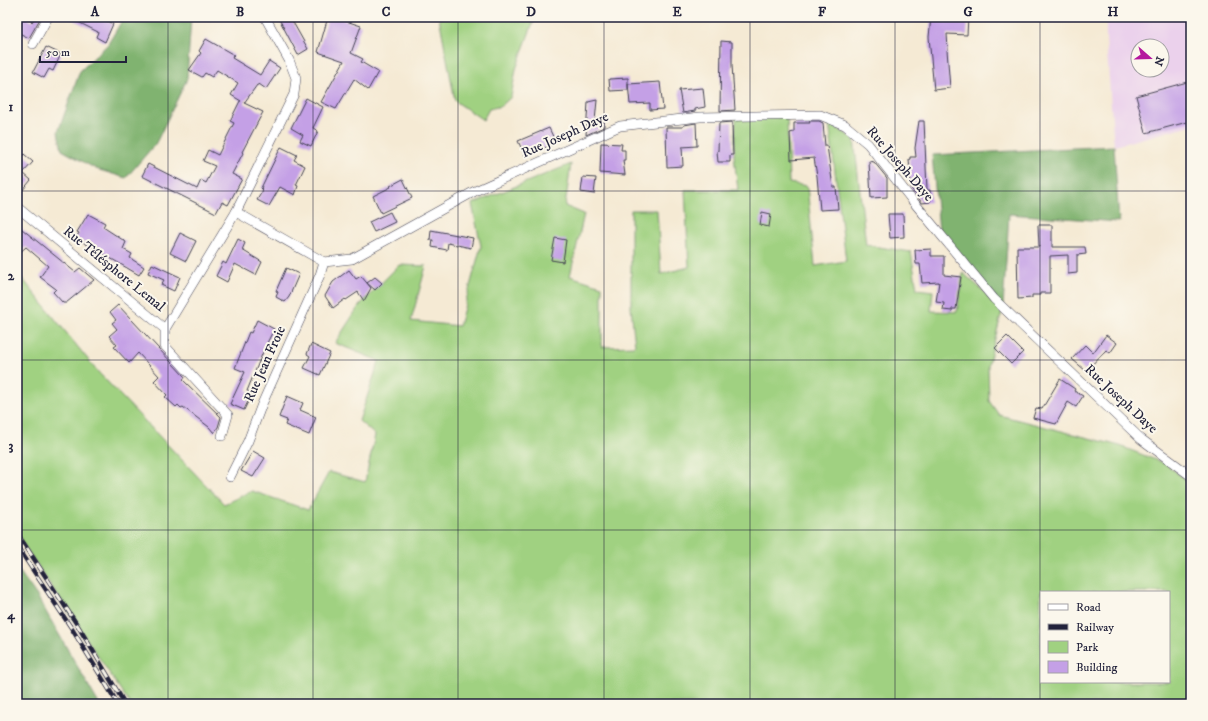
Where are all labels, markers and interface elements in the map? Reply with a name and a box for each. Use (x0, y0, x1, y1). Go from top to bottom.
text: A (90, 4, 100, 20)
text: B (236, 4, 244, 20)
text: C (382, 4, 391, 20)
text: D (526, 4, 536, 20)
text: E (672, 4, 682, 20)
text: F (818, 4, 827, 20)
text: G (963, 4, 973, 20)
text: H (1108, 4, 1119, 20)
scale bar (40, 38, 126, 64)
north arrow (1130, 38, 1170, 78)
text: 50 m (46, 45, 70, 60)
text: N (1150, 54, 1167, 68)
text: 1 (9, 99, 14, 115)
street label: Rue Joseph Daye (519, 108, 612, 162)
street label: Rue Joseph Daye (863, 123, 938, 205)
street label: Rue Télésphore Lemal (59, 222, 169, 316)
text: 2 (8, 268, 15, 284)
street label: Rue Jean Froie (240, 323, 290, 405)
street label: Rue Joseph Daye (1081, 361, 1161, 438)
text: 3 (9, 438, 14, 454)
legend (1040, 591, 1170, 683)
text: Road (1076, 600, 1101, 615)
text: 4 (6, 607, 15, 624)
text: Railway (1076, 620, 1114, 635)
text: Park (1076, 640, 1098, 655)
text: Building (1076, 660, 1117, 675)

